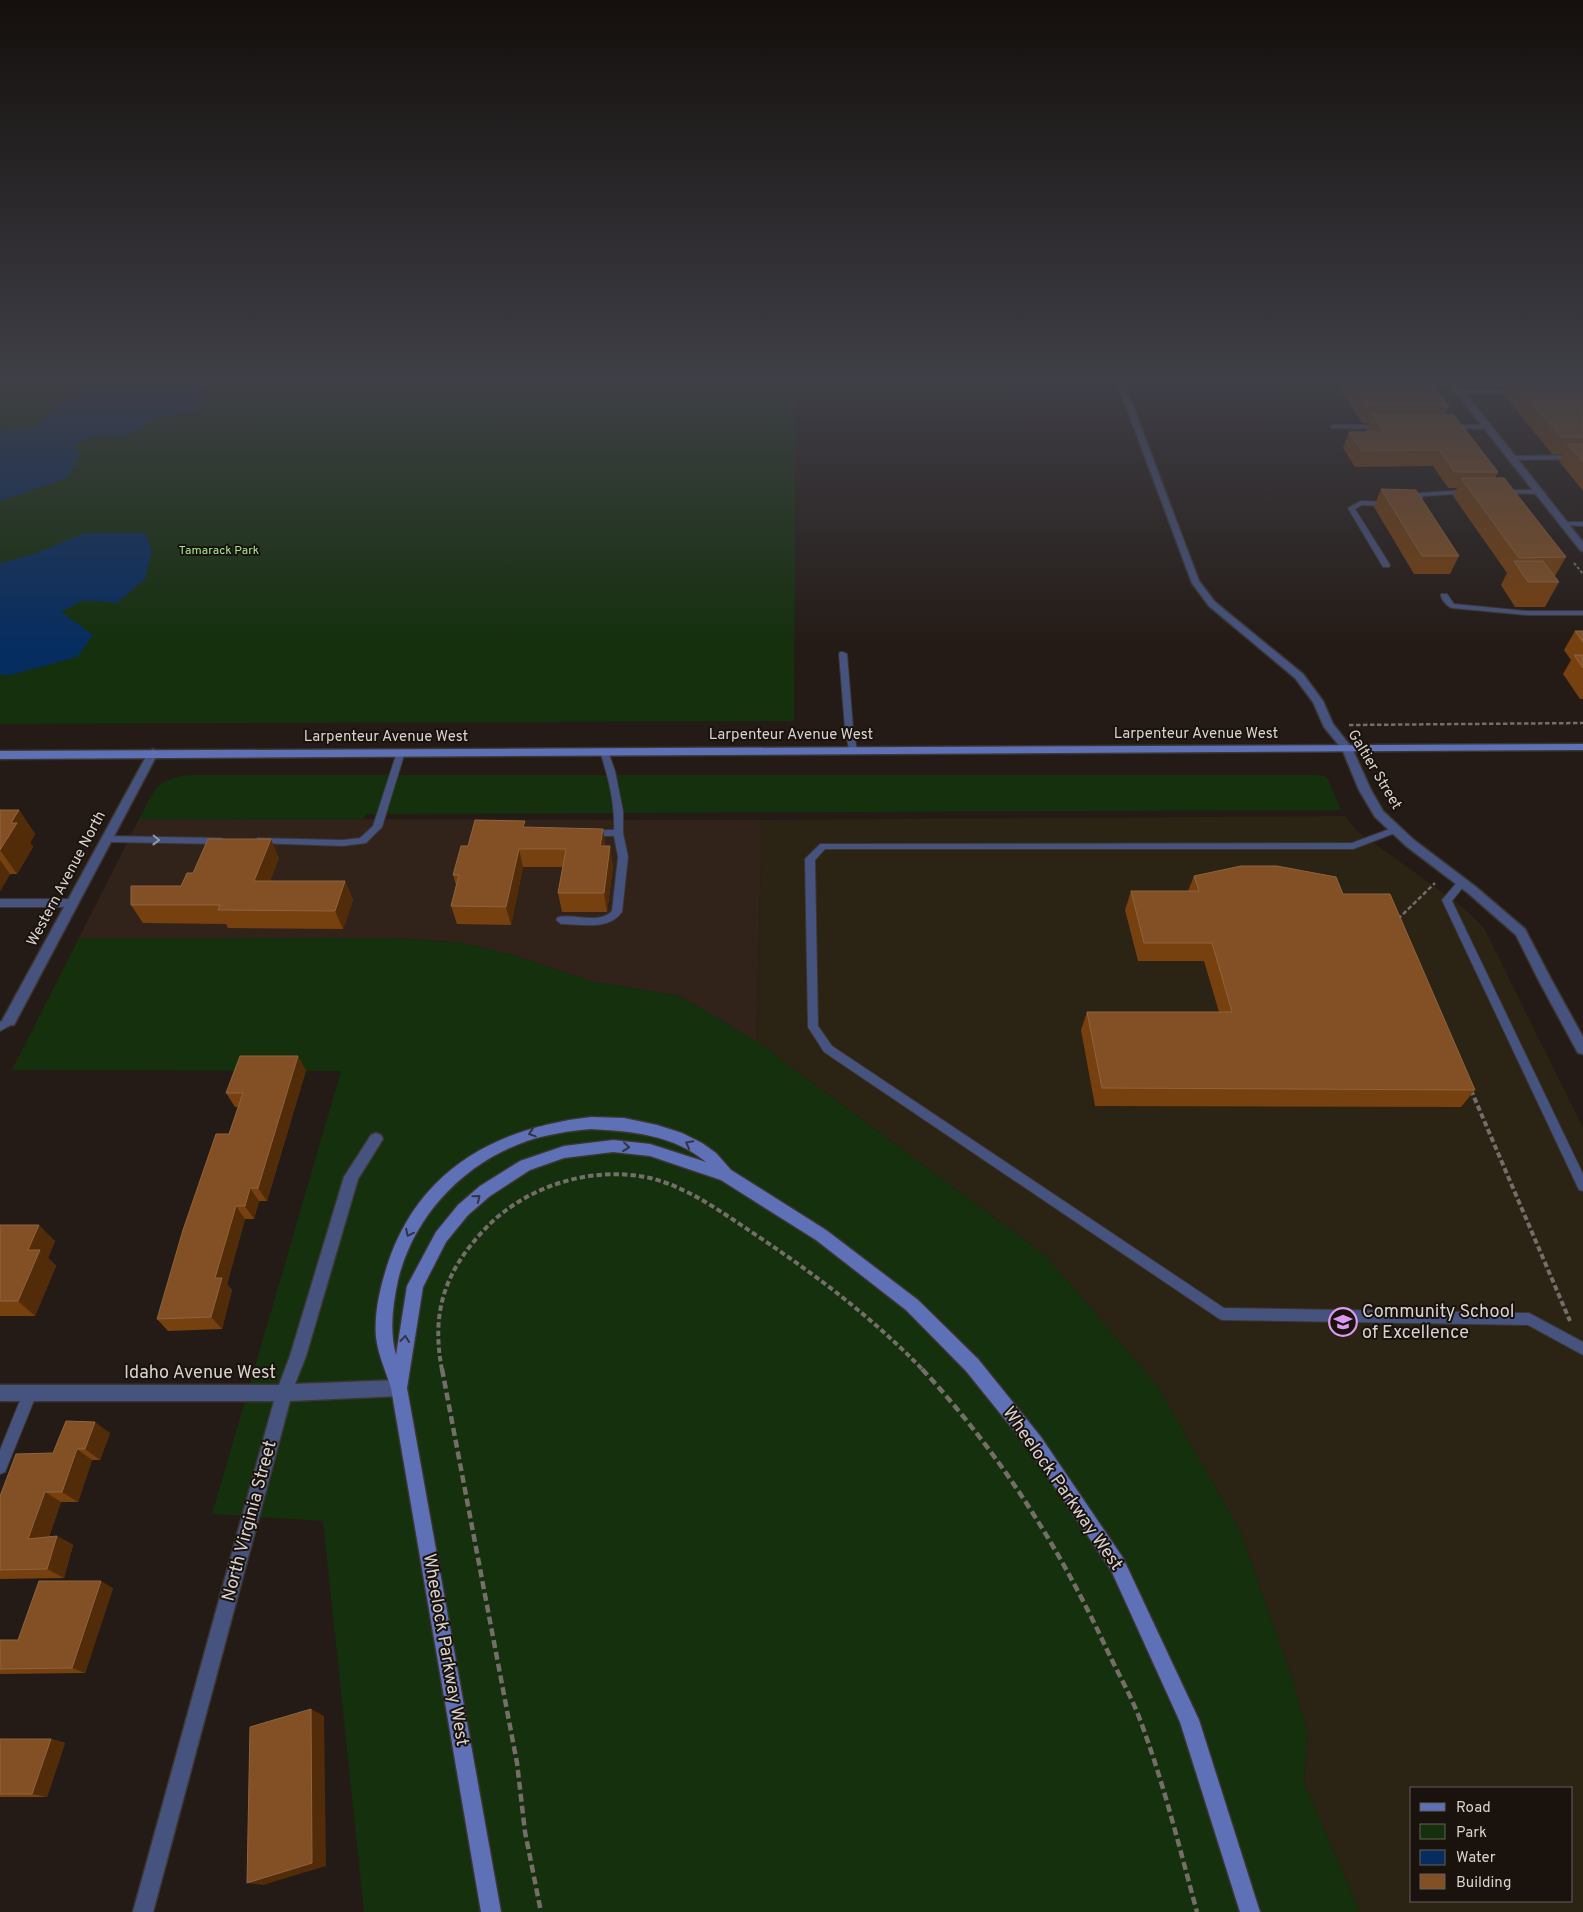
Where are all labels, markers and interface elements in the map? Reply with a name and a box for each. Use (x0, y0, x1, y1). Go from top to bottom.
park label: Tamarack Park (179, 543, 259, 559)
street label: Larpenteur Avenue West (1114, 725, 1278, 744)
street label: Larpenteur Avenue West (709, 726, 873, 745)
street label: Galtier Street (1343, 726, 1405, 814)
street label: Larpenteur Avenue West (304, 728, 468, 747)
street label: Western Avenue North (23, 808, 111, 950)
one-way arrow (152, 834, 160, 845)
one-way arrow (528, 1127, 537, 1137)
one-way arrow (685, 1140, 694, 1150)
one-way arrow (622, 1141, 630, 1152)
one-way arrow (471, 1195, 480, 1204)
one-way arrow (405, 1228, 415, 1237)
place label: Community School of Excellence (1362, 1301, 1515, 1345)
school or university icon: Community School of Excellence (1328, 1307, 1358, 1337)
one-way arrow (400, 1335, 410, 1344)
street label: Idaho Avenue West (124, 1362, 276, 1385)
street label: Wheelock Parkway West (997, 1403, 1127, 1575)
street label: North Virginia Street (217, 1438, 283, 1604)
street label: Wheelock Parkway West (417, 1552, 473, 1748)
legend (1410, 1787, 1573, 1902)
text: Road (1456, 1799, 1491, 1818)
text: Park (1456, 1824, 1487, 1843)
text: Water (1456, 1849, 1496, 1868)
text: Building (1456, 1874, 1511, 1893)

